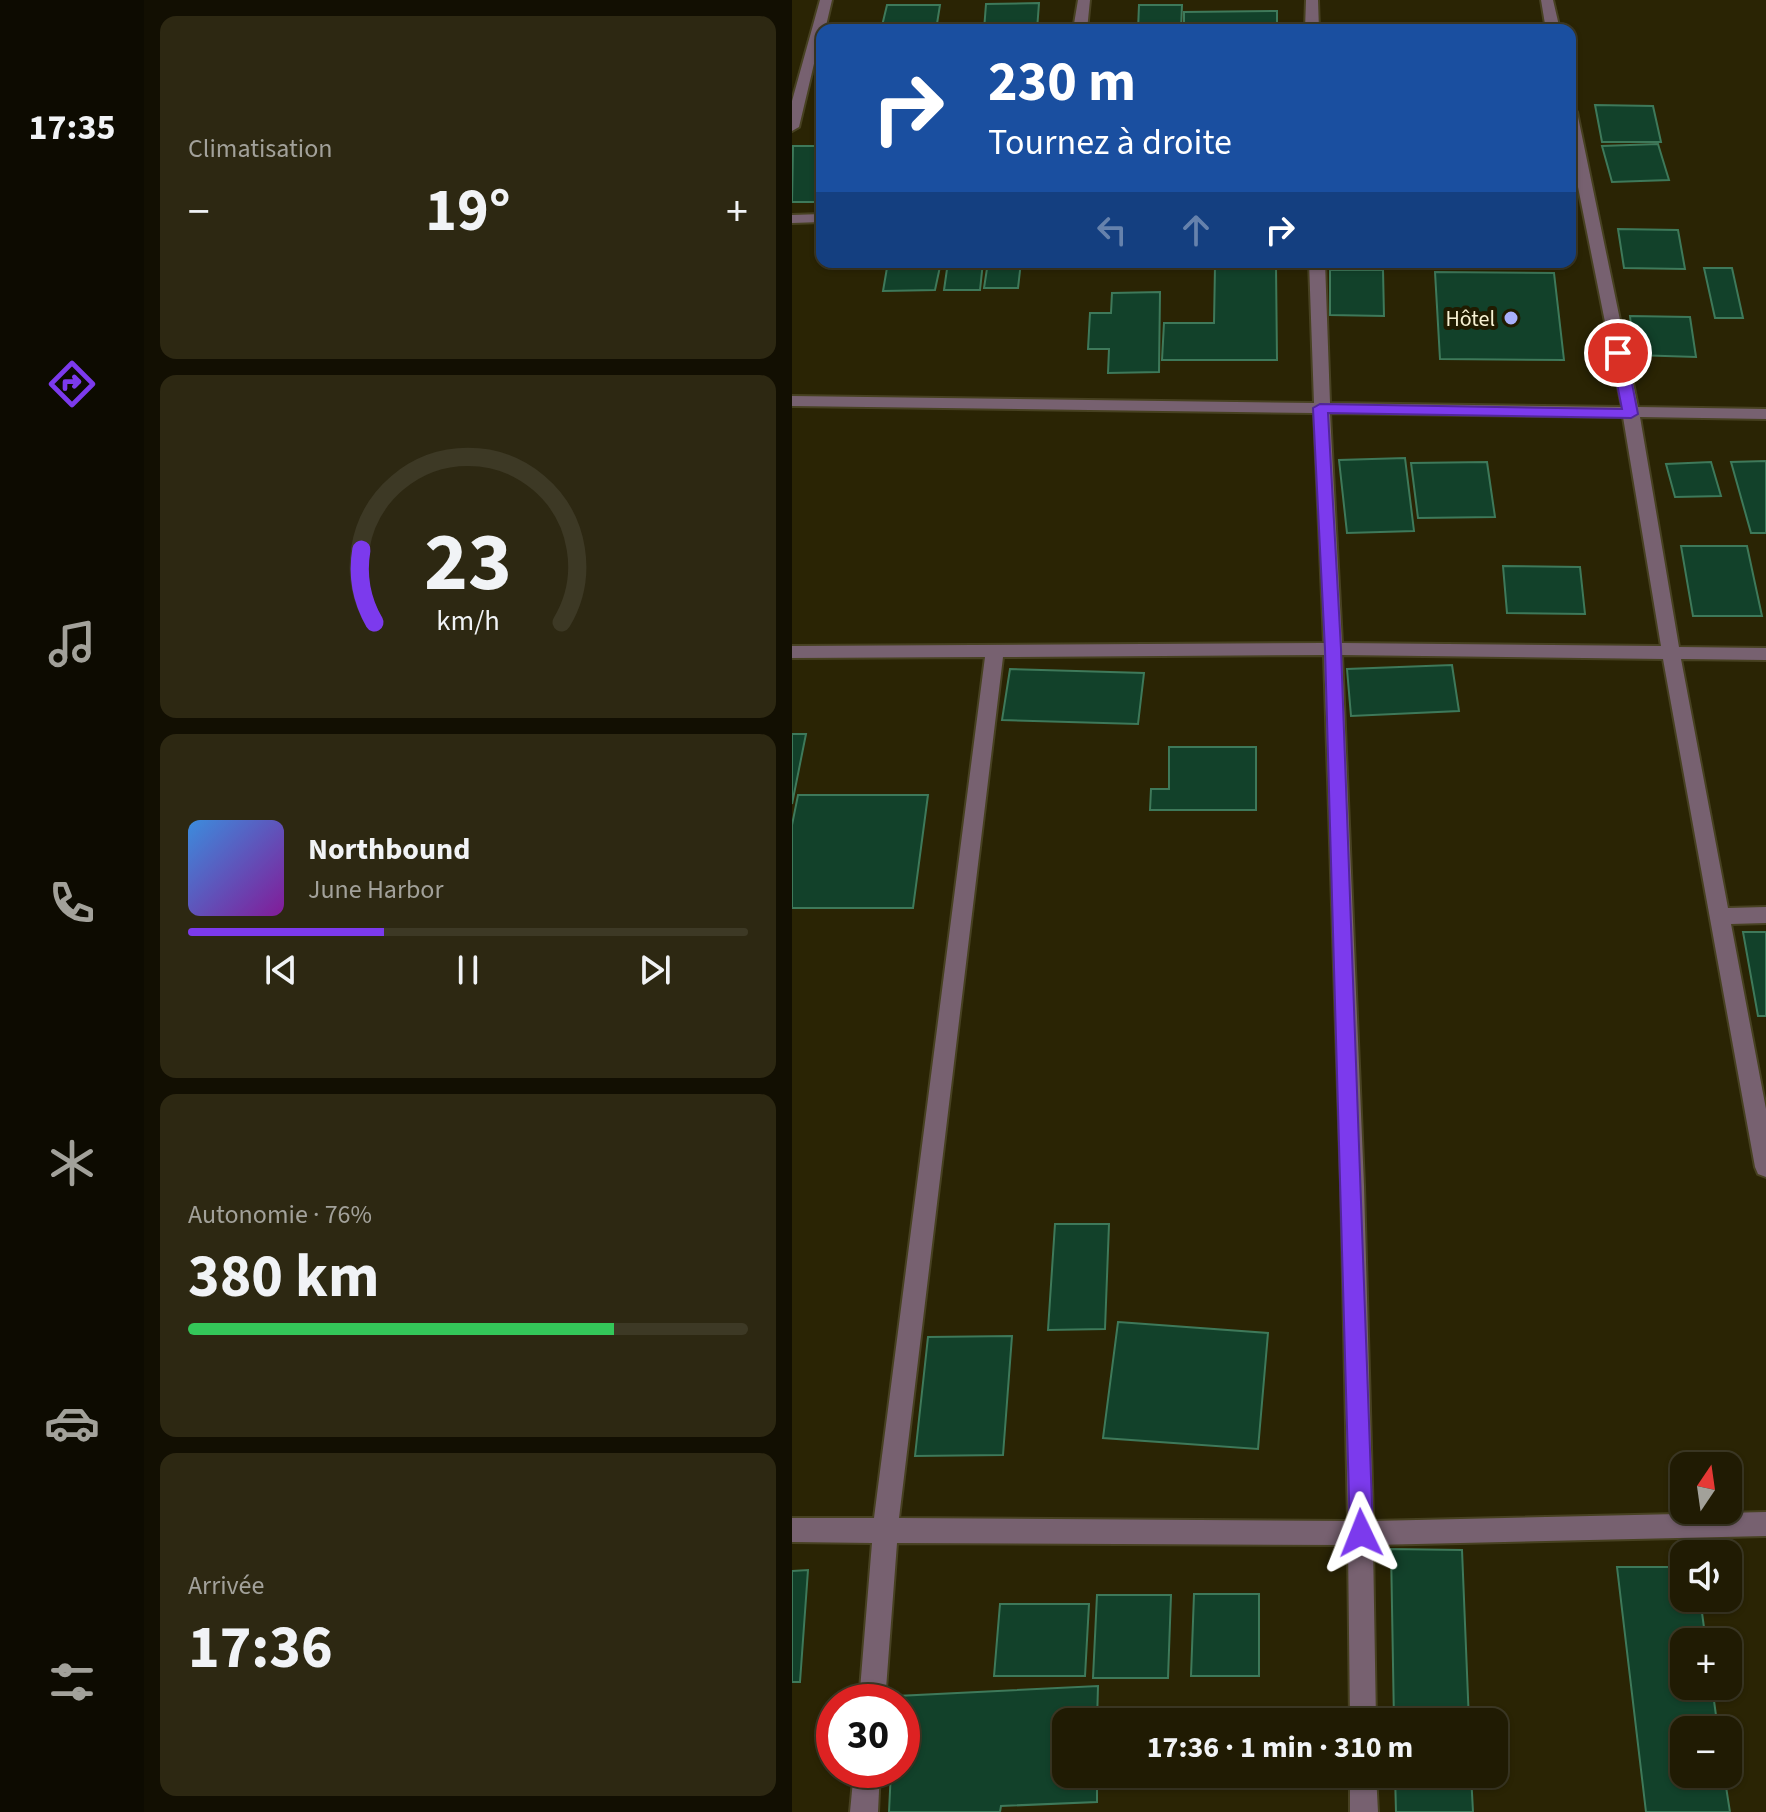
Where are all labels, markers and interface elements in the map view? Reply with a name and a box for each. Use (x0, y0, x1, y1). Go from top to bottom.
text: 230 m (988, 43, 1136, 122)
icon: right (856, 56, 960, 160)
text: 17:35 (29, 102, 115, 153)
text: Tournez à droite (988, 117, 1232, 168)
text: Climatisation (188, 130, 333, 167)
text: 19° (425, 169, 511, 254)
text: − (188, 181, 210, 244)
text: + (726, 181, 748, 244)
icon: left (1090, 208, 1134, 252)
icon: ahead (1174, 208, 1218, 252)
icon: right (1258, 208, 1302, 252)
place label: Hôtel (1445, 303, 1495, 335)
marker: Hôtel (1502, 309, 1520, 327)
pin (1584, 319, 1652, 387)
icon: arrive (1596, 331, 1640, 375)
icon: directions (44, 356, 100, 412)
text: 23 (424, 503, 512, 621)
text: km/h (436, 601, 500, 641)
icon: music (44, 616, 100, 672)
text: Northbound (308, 828, 470, 871)
text: June Harbor (308, 871, 444, 908)
icon: phone (44, 875, 100, 931)
icon: previous (259, 948, 303, 992)
icon: pause (446, 948, 490, 992)
icon: next (633, 948, 677, 992)
icon: climate (44, 1135, 100, 1191)
text: Autonomie · 76% (188, 1196, 372, 1233)
text: 380 km (188, 1235, 379, 1320)
icon: car (44, 1395, 100, 1451)
north arrow (1670, 1452, 1742, 1524)
map controls (1670, 1452, 1742, 1788)
position arrow (1319, 1491, 1403, 1575)
button: sound (1670, 1540, 1742, 1612)
text: Arrivée (188, 1567, 264, 1604)
text: 17:36 (188, 1606, 333, 1691)
button: + (1670, 1628, 1742, 1700)
icon: filters (44, 1654, 100, 1710)
speed limit sign: 30 (816, 1684, 920, 1788)
button: − (1670, 1716, 1742, 1788)
text: 17:36 · 1 min · 310 m (1147, 1726, 1413, 1769)

